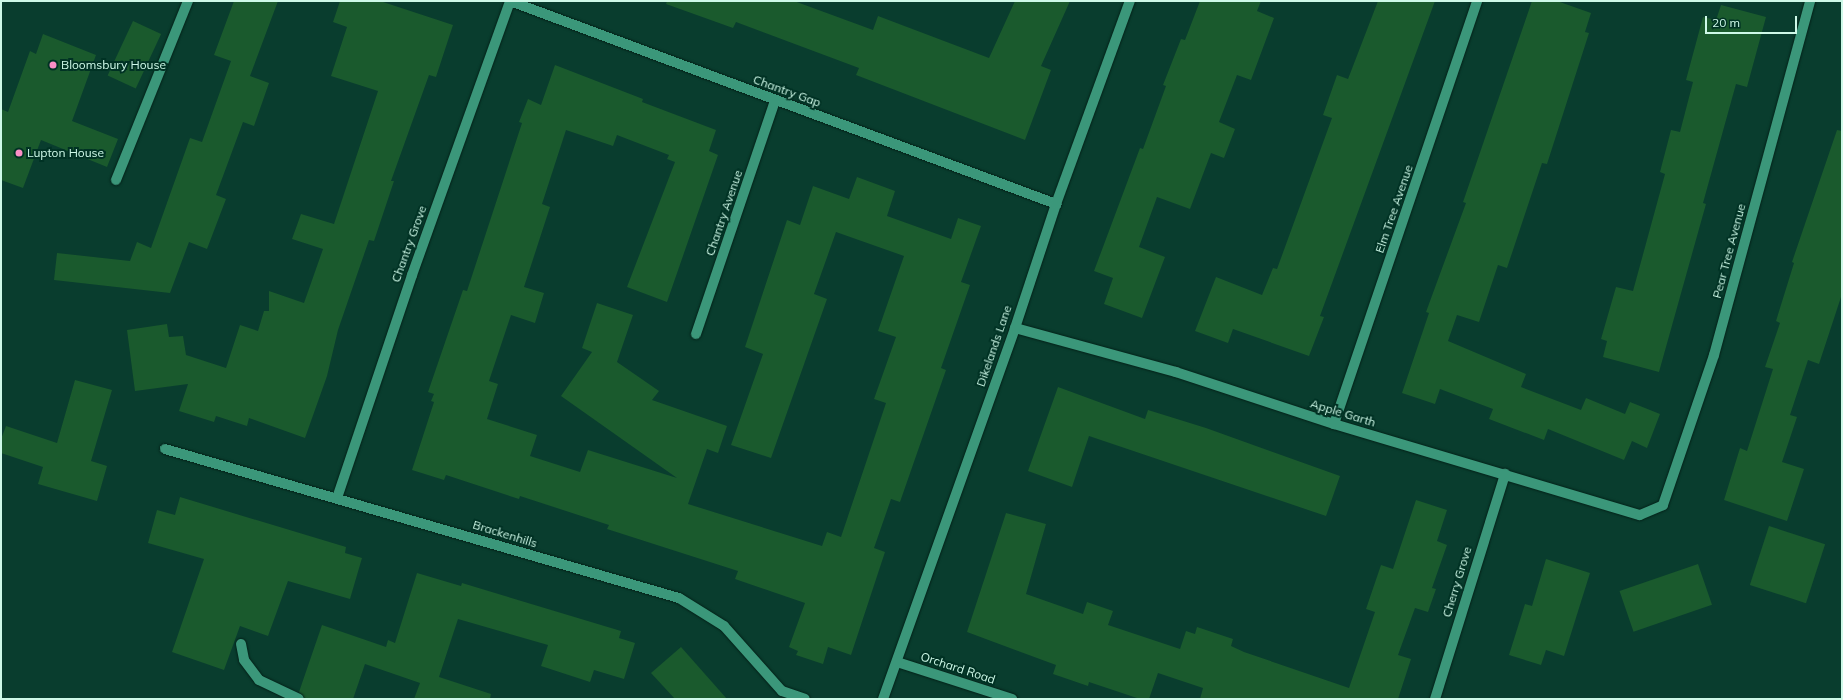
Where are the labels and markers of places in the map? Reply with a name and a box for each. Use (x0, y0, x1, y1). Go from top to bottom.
place label: Bloomsbury House (61, 58, 166, 72)
marker: Bloomsbury House (48, 60, 58, 70)
place label: Lupton House (27, 146, 104, 160)
marker: Lupton House (14, 148, 24, 158)

